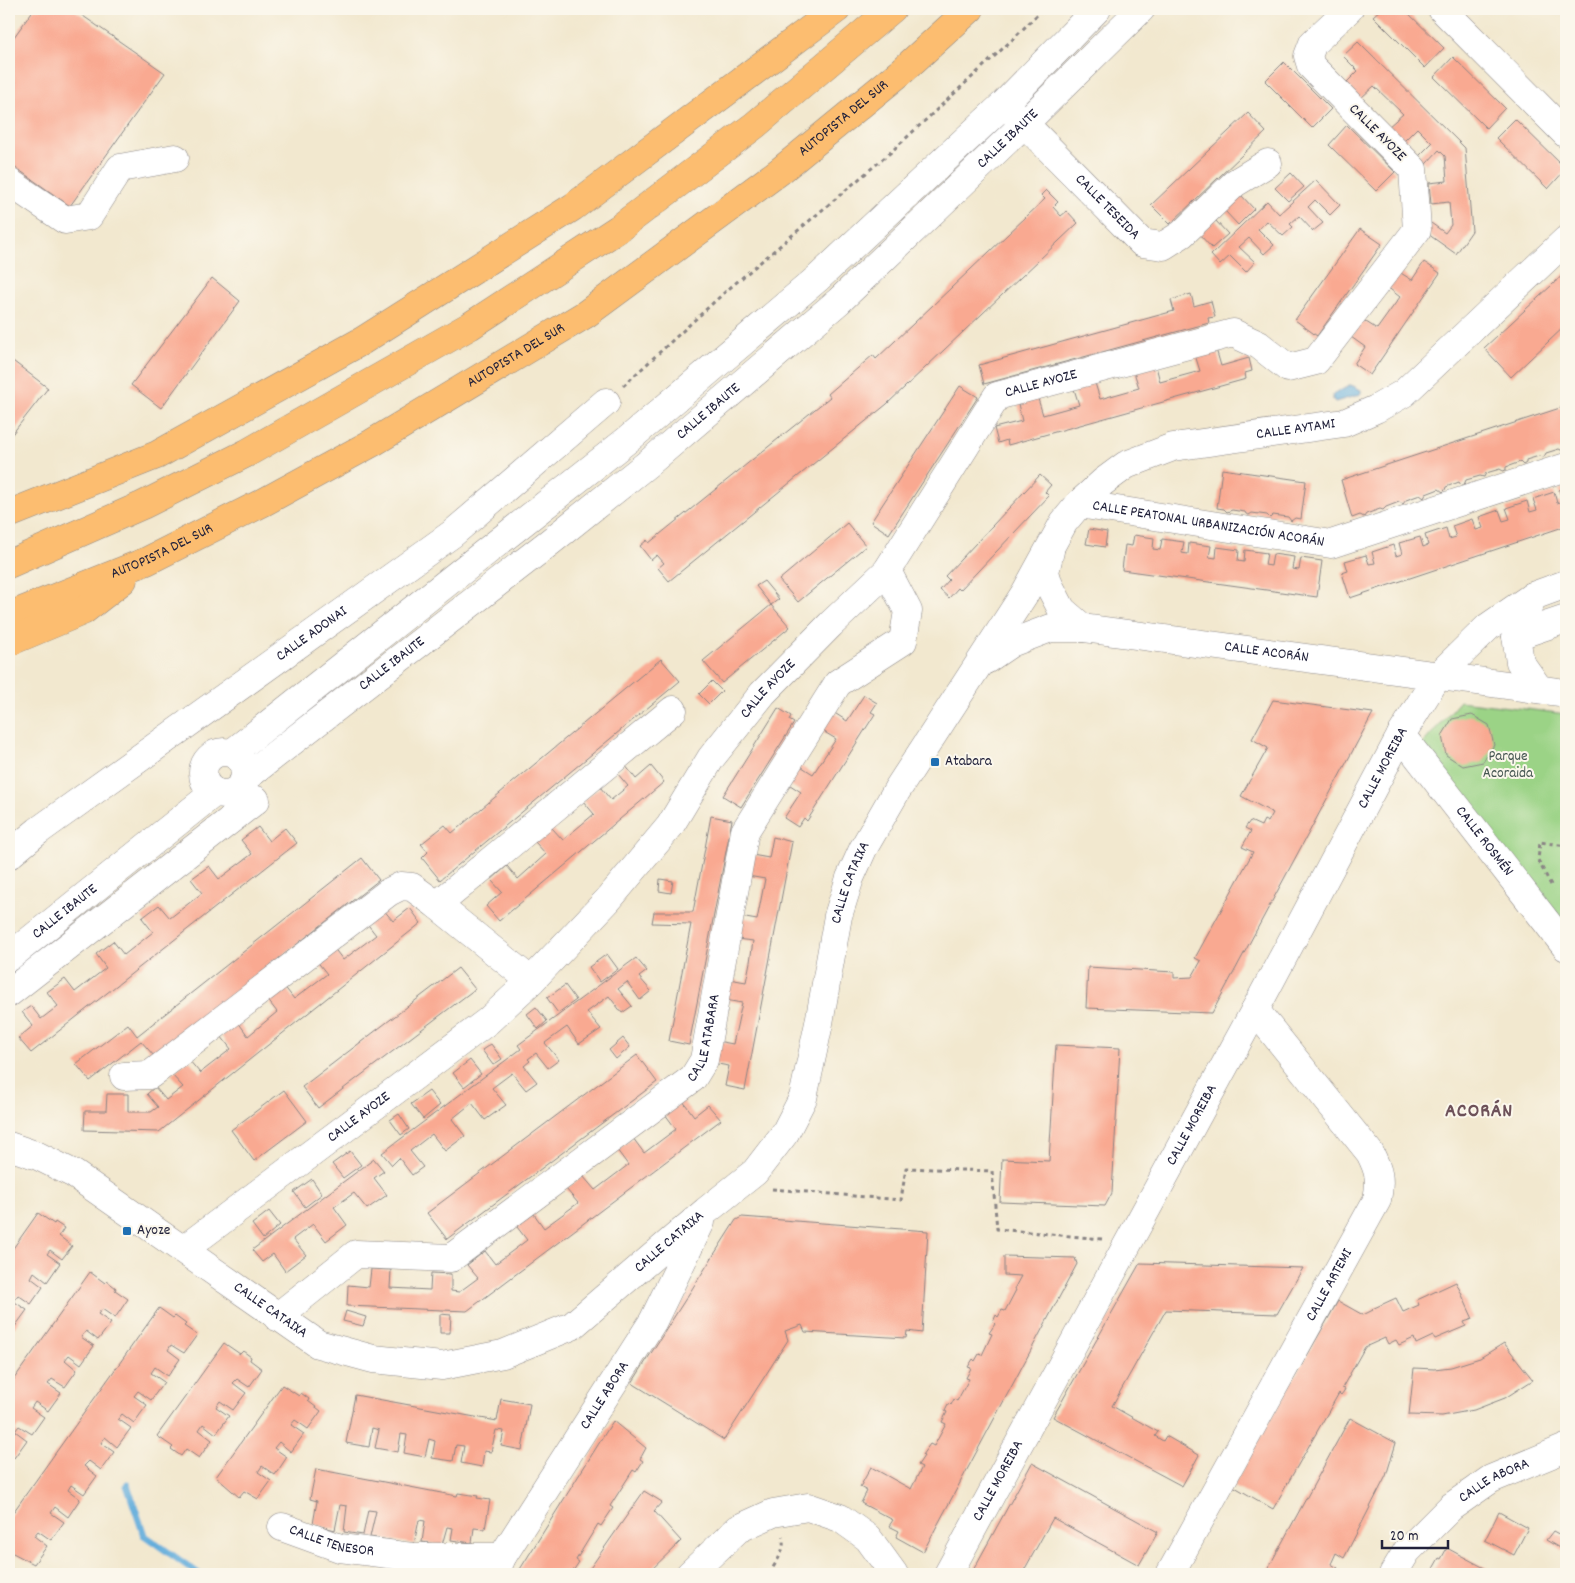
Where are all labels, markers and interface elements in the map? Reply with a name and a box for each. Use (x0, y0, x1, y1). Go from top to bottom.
street label: AUTOPISTA DEL SUR (794, 75, 894, 162)
street label: CALLE AYOZE (1343, 99, 1411, 167)
street label: CALLE IBAUTE (972, 104, 1044, 174)
street label: CALLE TESEIDA (1069, 169, 1145, 245)
street label: AUTOPISTA DEL SUR (463, 318, 569, 394)
street label: CALLE AYOZE (1003, 364, 1080, 404)
street label: CALLE IBAUTE (672, 378, 746, 446)
street label: CALLE AYTAMI (1255, 413, 1337, 446)
street label: CALLE PEATONAL URBANIZACIÓN ACORÁN (1091, 495, 1326, 554)
street label: AUTOPISTA DEL SUR (108, 518, 217, 585)
street label: CALLE ADONAI (272, 601, 353, 667)
street label: CALLE IBAUTE (354, 631, 430, 697)
street label: CALLE ACORÁN (1223, 636, 1310, 669)
street label: CALLE AYOZE (735, 654, 801, 724)
street label: CALLE MOREIBA (1353, 723, 1414, 813)
park label: Parque Acoraida (1483, 746, 1534, 785)
place label: Atabara (945, 751, 993, 773)
marker: Atabara (929, 756, 941, 768)
street label: CALLE ROSMÉN (1450, 802, 1518, 881)
street label: CALLE CATAIXA (826, 837, 876, 925)
street label: CALLE IBAUTE (28, 879, 103, 945)
street label: CALLE ATABARA (682, 992, 727, 1087)
street label: CALLE MOREIBA (1161, 1081, 1223, 1170)
street label: CALLE AYOZE (323, 1087, 396, 1149)
district label: ACORÁN (1445, 1098, 1513, 1126)
street label: CALLE CATAIXA (630, 1206, 710, 1279)
place label: Ayoze (137, 1220, 171, 1242)
marker: Ayoze (121, 1225, 133, 1237)
street label: CALLE ARTEMI (1301, 1245, 1359, 1326)
street label: CALLE CATAIXA (229, 1277, 312, 1344)
street label: CALLE ABORA (575, 1357, 635, 1434)
street label: CALLE MOREIBA (968, 1436, 1030, 1526)
street label: CALLE ABORA (1455, 1453, 1533, 1509)
scale bar (1382, 1518, 1449, 1550)
street label: CALLE TENESOR (286, 1519, 375, 1563)
text: 20 m (1390, 1526, 1418, 1548)

